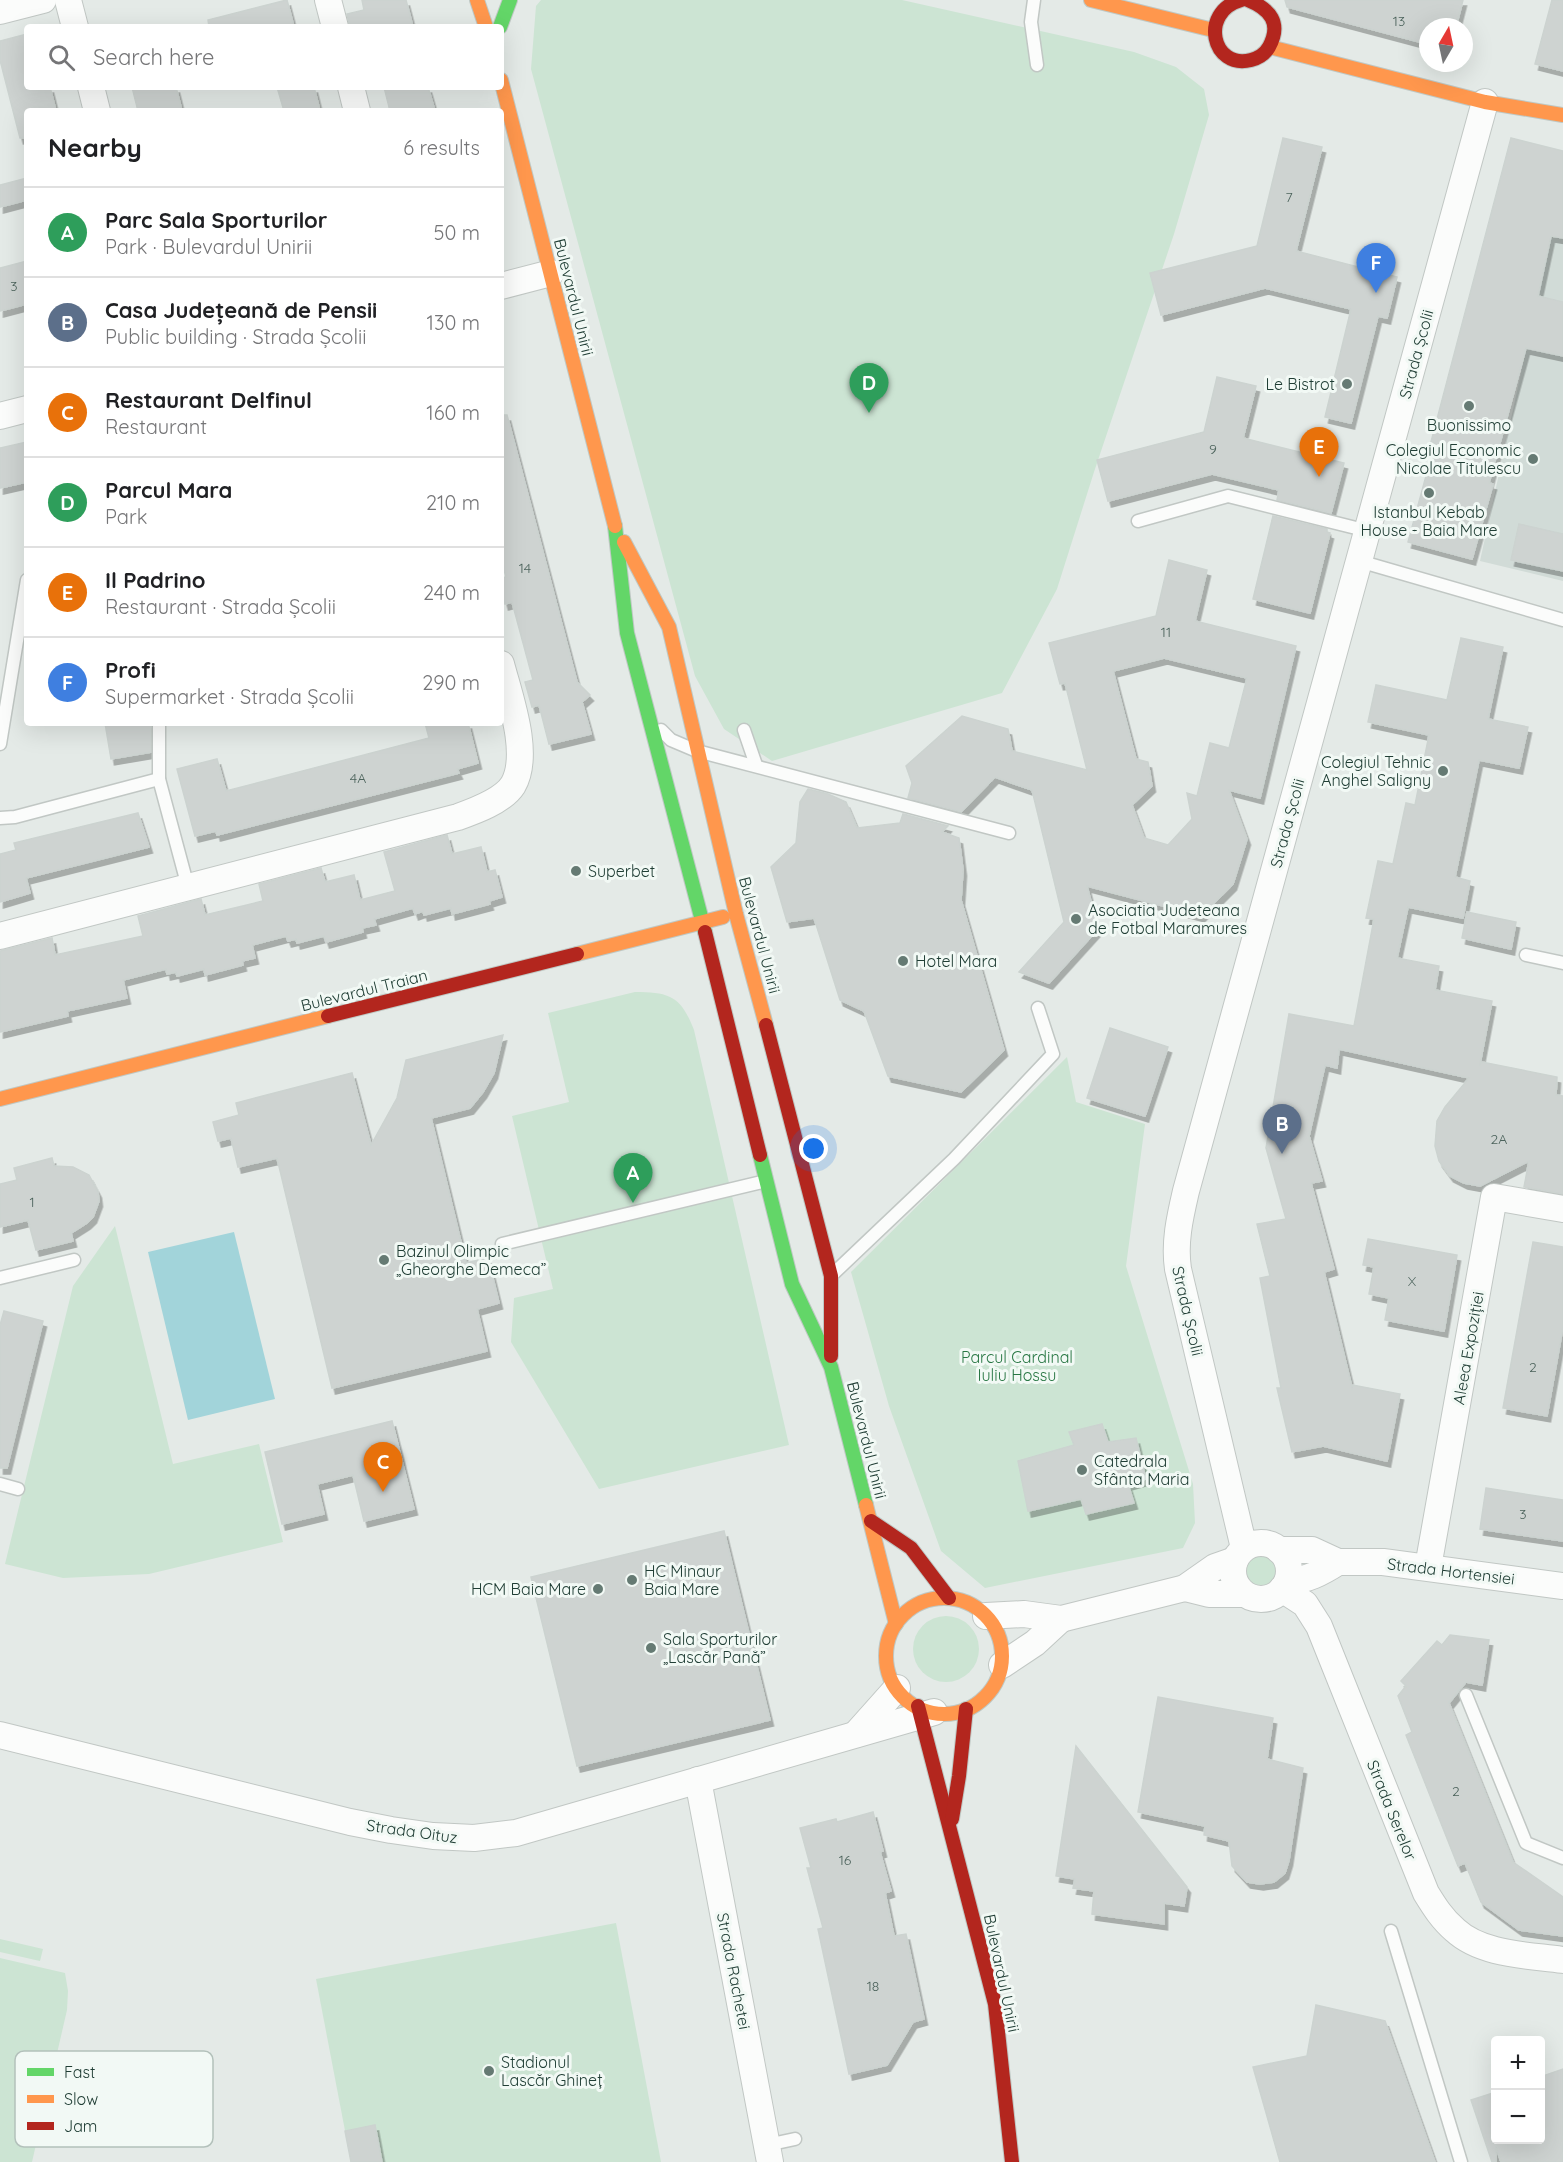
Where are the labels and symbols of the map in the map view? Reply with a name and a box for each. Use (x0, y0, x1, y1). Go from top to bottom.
house number: 13 (1393, 12, 1405, 30)
north arrow (1419, 18, 1473, 72)
house number: 7 (1285, 188, 1293, 206)
street label: Bulevardul Unirii (550, 236, 598, 358)
pin: F (1356, 244, 1396, 293)
house number: 3 (10, 277, 18, 295)
street label: Strada Școlii (1395, 307, 1437, 401)
pin: D (850, 364, 888, 413)
place label: Le Bistrot (1265, 374, 1335, 394)
marker: Le Bistrot (1340, 377, 1354, 391)
marker: Buonissimo (1462, 399, 1476, 413)
place label: Buonissimo (1427, 415, 1511, 435)
pin: E (1300, 428, 1338, 477)
house number: 9 (1209, 440, 1217, 458)
place label: Colegiul Economic Nicolae Titulescu (1386, 440, 1521, 478)
marker: Colegiul Economic Nicolae Titulescu (1526, 452, 1540, 466)
marker: Istanbul Kebab House - Baia Mare (1422, 486, 1436, 500)
place label: Istanbul Kebab House - Baia Mare (1360, 502, 1498, 540)
house number: 14 (519, 559, 531, 577)
house number: 11 (1161, 623, 1171, 641)
place label: Colegiul Tehnic Anghel Saligny (1321, 752, 1431, 790)
marker: Colegiul Tehnic Anghel Saligny (1436, 764, 1450, 778)
house number: 4A (350, 769, 366, 787)
street label: Strada Școlii (1266, 776, 1308, 870)
place label: Superbet (588, 861, 655, 881)
marker: Superbet (569, 864, 583, 878)
street label: Bulevardul Unirii (735, 874, 785, 996)
place label: Asociatia Judeteana de Fotbal Maramures (1088, 900, 1247, 938)
marker: Asociatia Judeteana de Fotbal Maramures (1069, 912, 1083, 926)
place label: Hotel Mara (915, 951, 997, 971)
marker: Hotel Mara (896, 954, 910, 968)
street label: Bulevardul Traian (299, 965, 429, 1015)
pin: B (1262, 1104, 1302, 1154)
house number: 2A (1491, 1130, 1507, 1148)
your location (799, 1134, 828, 1163)
pin: A (614, 1154, 652, 1203)
house number: 1 (29, 1193, 35, 1211)
place label: Bazinul Olimpic „Gheorghe Demeca” (396, 1241, 546, 1279)
marker: Bazinul Olimpic „Gheorghe Demeca” (377, 1253, 391, 1267)
street label: Strada Școlii (1168, 1264, 1208, 1358)
house number: X (1408, 1272, 1417, 1290)
street label: Aleea Expoziției (1448, 1290, 1488, 1406)
park label: Parcul Cardinal Iuliu Hossu (961, 1347, 1073, 1385)
house number: 2 (1529, 1358, 1537, 1376)
street label: Bulevardul Unirii (843, 1379, 891, 1501)
pin: C (364, 1442, 403, 1492)
place label: Catedrala Sfânta Maria (1094, 1451, 1189, 1489)
marker: Catedrala Sfânta Maria (1075, 1463, 1089, 1477)
house number: 3 (1519, 1505, 1527, 1523)
street label: Strada Hortensiei (1386, 1553, 1516, 1589)
place label: HC Minaur Baia Mare (644, 1561, 721, 1599)
marker: HC Minaur Baia Mare (625, 1573, 639, 1587)
place label: HCM Baia Mare (471, 1579, 586, 1599)
marker: HCM Baia Mare (591, 1582, 605, 1596)
place label: Sala Sporturilor „Lascăr Pană” (663, 1629, 777, 1667)
marker: Sala Sporturilor „Lascăr Pană” (644, 1641, 658, 1655)
street label: Strada Serelor (1363, 1757, 1421, 1863)
house number: 2 (1452, 1782, 1460, 1800)
street label: Strada Oituz (365, 1815, 459, 1847)
house number: 16 (839, 1851, 852, 1869)
street label: Strada Rachetei (713, 1911, 755, 2031)
street label: Bulevardul Unirii (980, 1912, 1024, 2034)
house number: 18 (867, 1977, 879, 1995)
legend (15, 2051, 213, 2147)
place label: Stadionul Lascăr Ghineț (501, 2052, 603, 2090)
text: Fast (64, 2062, 95, 2082)
marker: Stadionul Lascăr Ghineț (482, 2064, 496, 2078)
text: Slow (64, 2089, 98, 2109)
text: Jam (64, 2116, 97, 2136)

